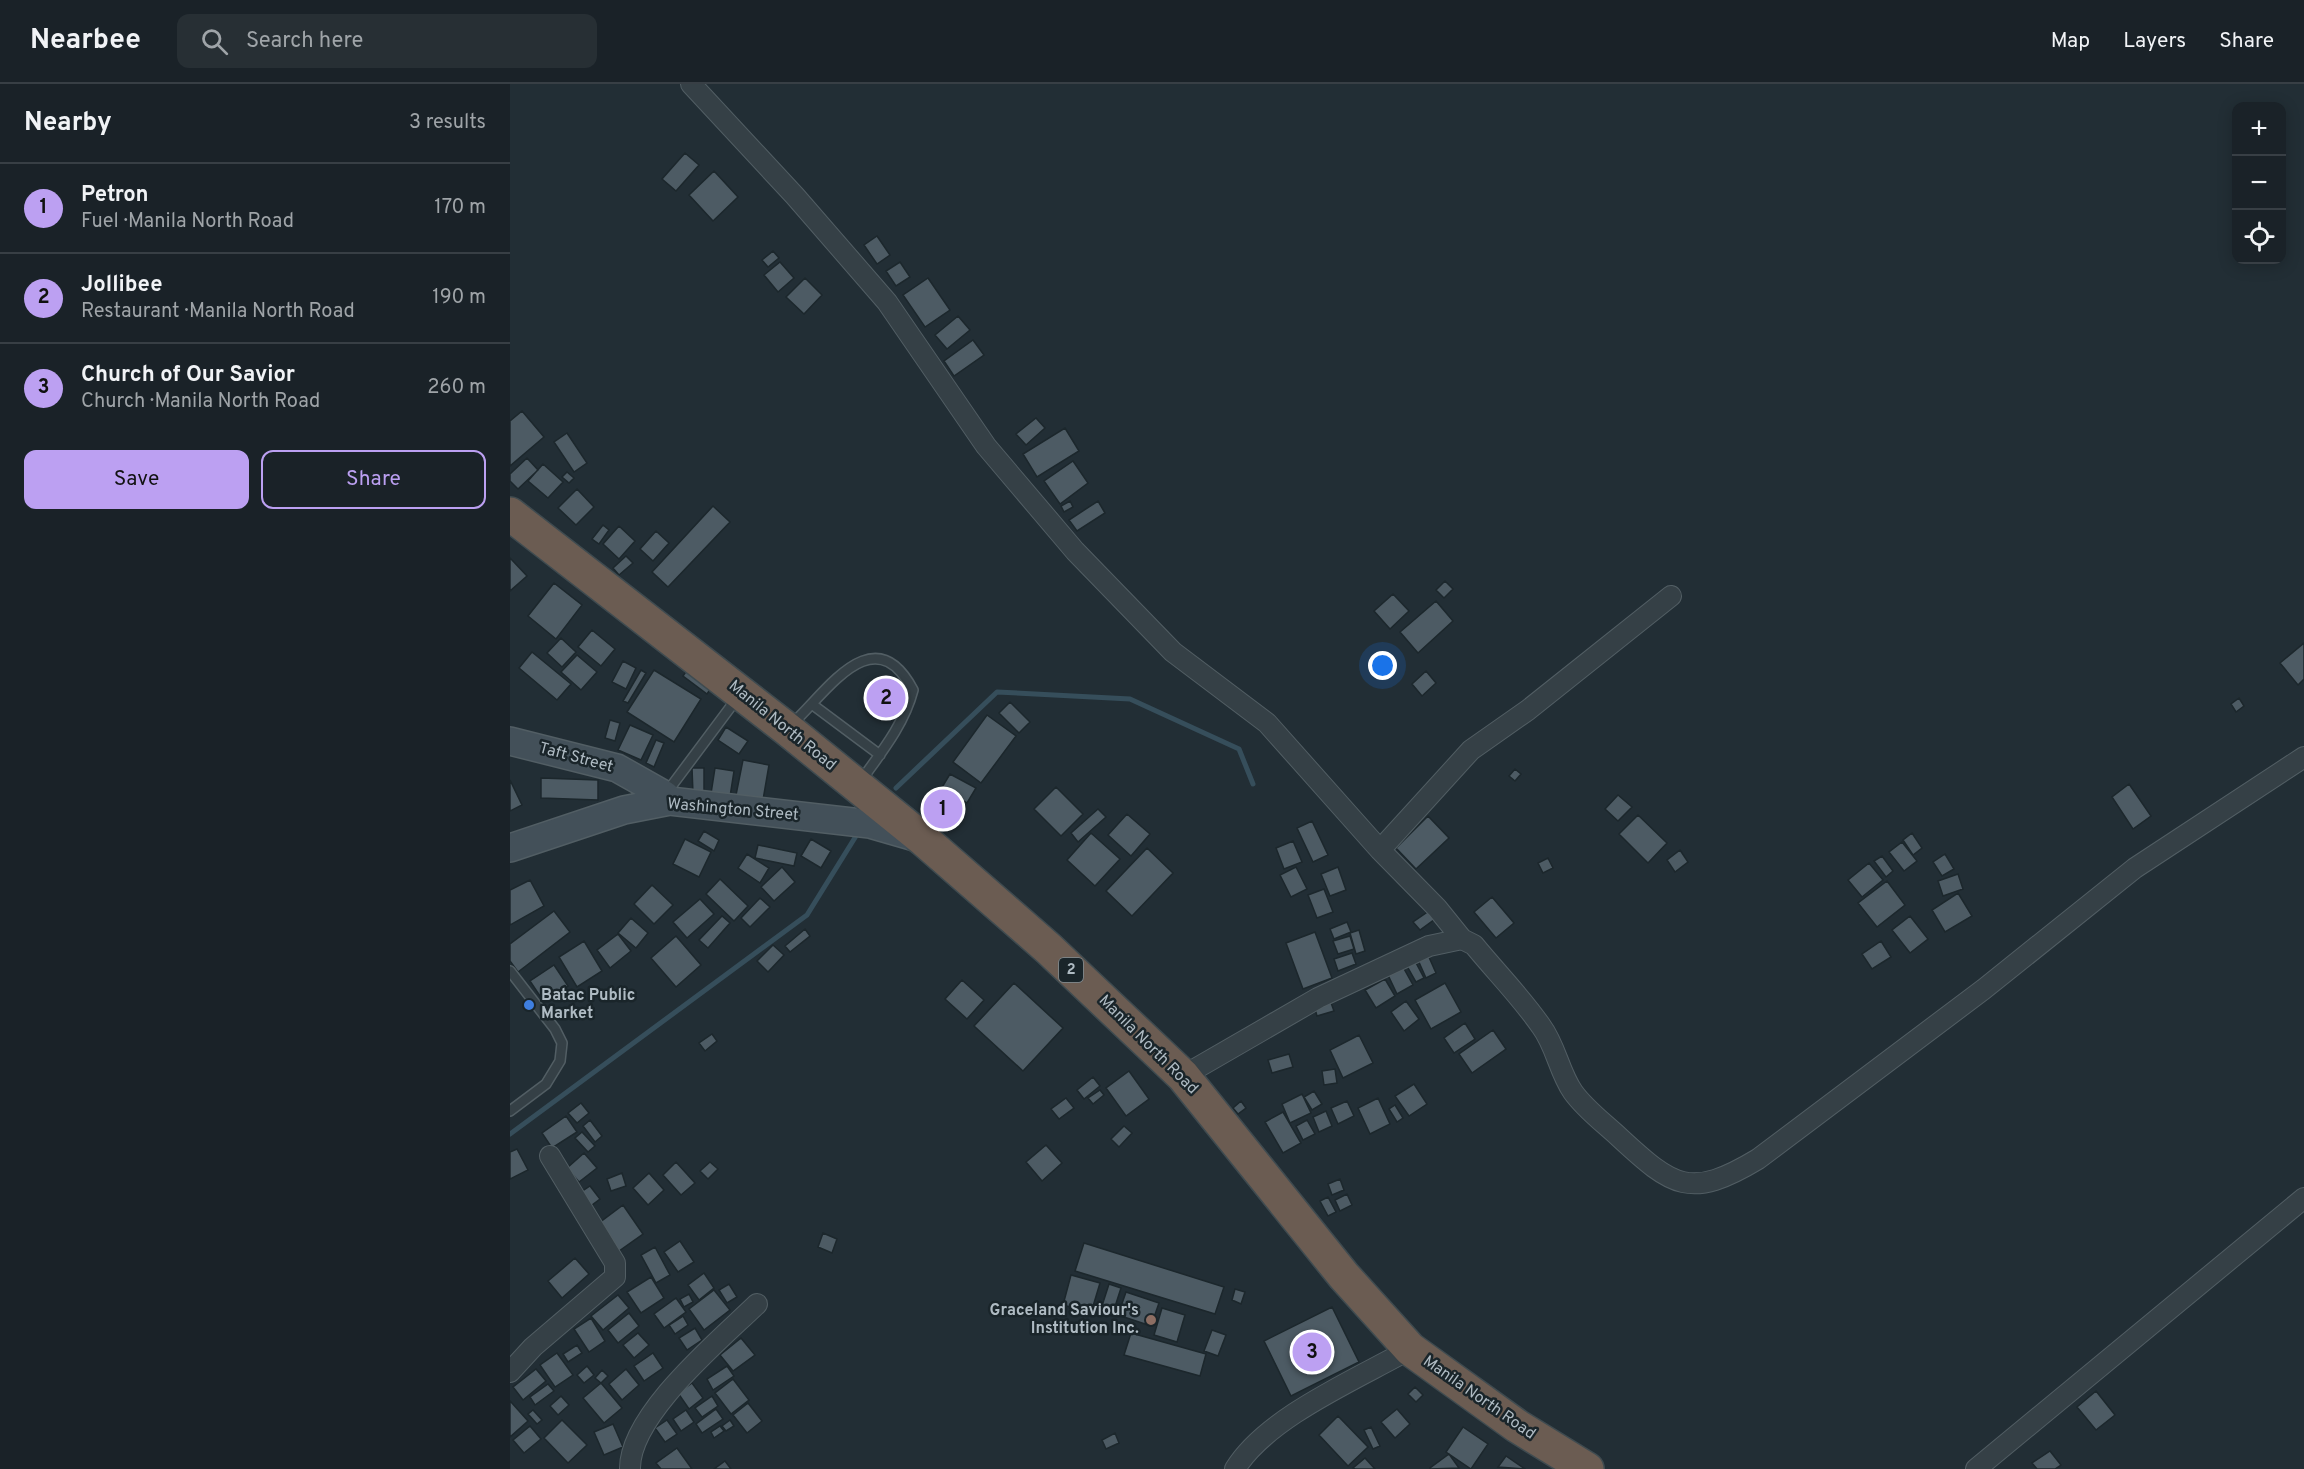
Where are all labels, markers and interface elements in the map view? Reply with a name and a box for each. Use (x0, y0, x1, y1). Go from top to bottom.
search box (177, 14, 597, 68)
text: Nearbee (30, 23, 141, 59)
icon: search (198, 25, 231, 58)
text: Search here (246, 28, 363, 55)
text: Map (2051, 28, 2090, 55)
text: Layers (2123, 28, 2186, 55)
text: Share (2219, 28, 2274, 55)
map controls (2232, 102, 2286, 264)
button: + (2232, 102, 2286, 156)
text: Nearby (24, 107, 112, 140)
text: 3 results (409, 110, 486, 136)
button: − (2232, 156, 2286, 210)
text: Petron (81, 182, 149, 209)
text: 1 (40, 195, 48, 221)
text: 170 m (434, 195, 486, 221)
text: Fuel · Manila North Road (81, 209, 294, 235)
button: locate (2232, 210, 2286, 264)
text: Jollibee (81, 272, 162, 299)
text: 2 (37, 285, 50, 311)
text: 190 m (432, 285, 486, 311)
text: Restaurant · Manila North Road (81, 299, 355, 325)
text: Church of Our Savior (81, 362, 295, 389)
text: 3 (38, 375, 50, 401)
text: 260 m (427, 375, 486, 401)
text: Church · Manila North Road (81, 389, 320, 415)
button: Save (24, 450, 249, 509)
button: Share (261, 450, 486, 509)
your location (1368, 651, 1397, 680)
street label: Manila North Road (724, 676, 840, 776)
pin: 2 (866, 676, 905, 720)
street label: Taft Street (537, 739, 615, 777)
pin: 1 (924, 786, 962, 832)
street label: Washington Street (666, 794, 800, 826)
road number: 2 (1059, 958, 1083, 982)
place label: Batac Public Market (541, 986, 635, 1024)
street label: Manila North Road (1094, 991, 1202, 1099)
marker: Batac Public Market (522, 998, 536, 1012)
place label: Graceland Saviour's Institution Inc. (990, 1301, 1139, 1339)
marker: Graceland Saviour's Institution Inc. (1144, 1313, 1158, 1327)
pin: 3 (1292, 1330, 1332, 1374)
street label: Manila North Road (1419, 1352, 1539, 1444)

